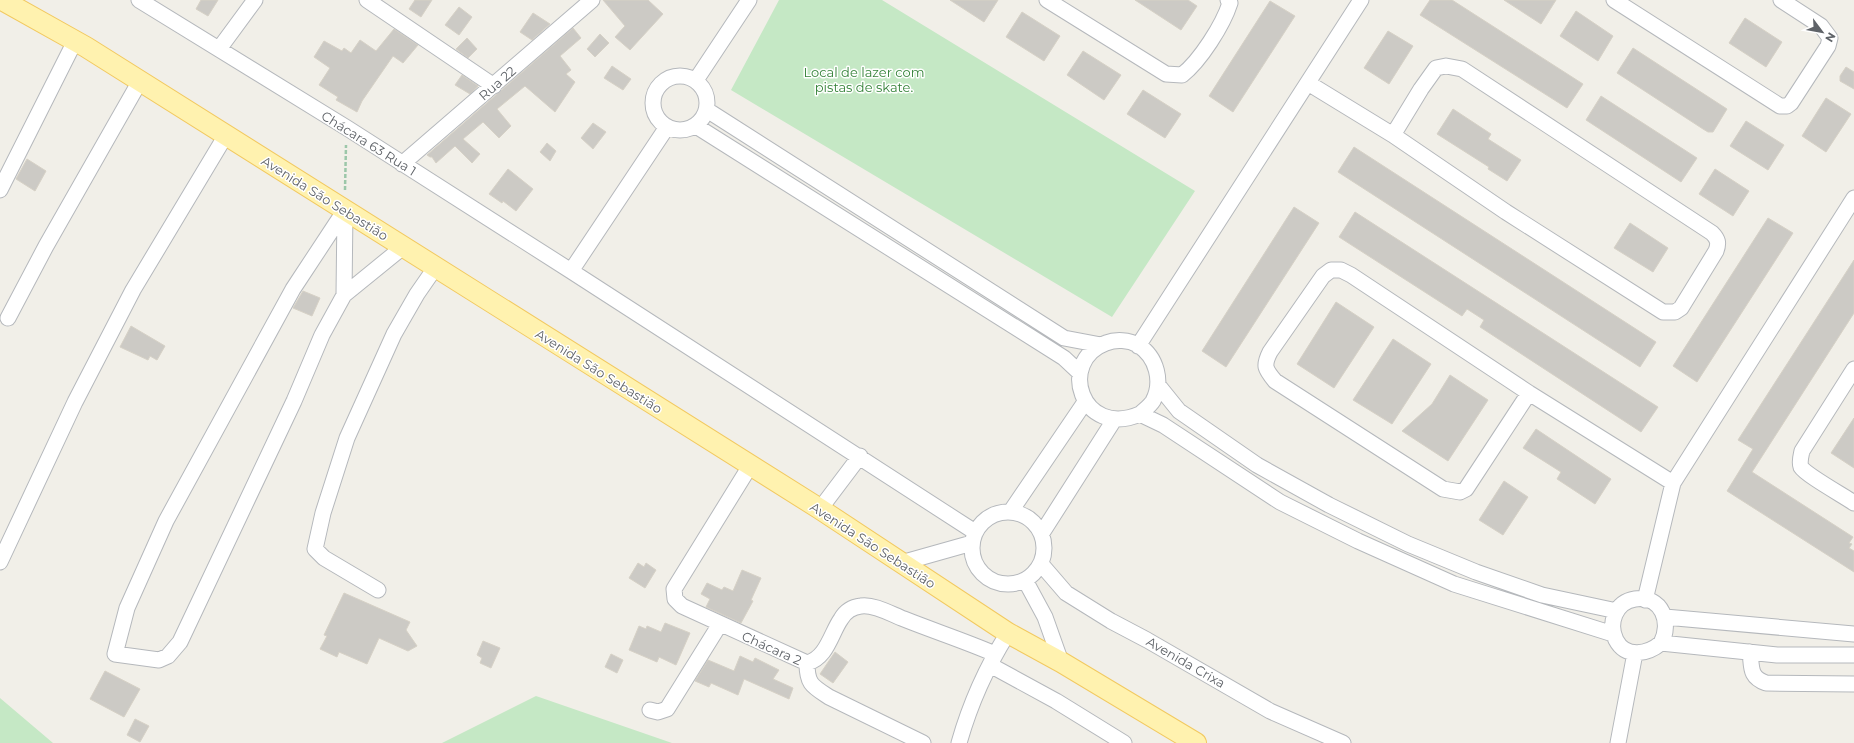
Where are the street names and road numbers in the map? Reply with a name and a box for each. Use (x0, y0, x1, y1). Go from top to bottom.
street label: Rua 22 (475, 63, 519, 103)
street label: Chácara 63 Rua 1 (319, 107, 419, 179)
street label: Avenida São Sebastião (259, 152, 391, 244)
street label: Avenida São Sebastião (533, 325, 665, 417)
street label: Avenida São Sebastião (807, 498, 939, 592)
street label: Chácara 2 (740, 628, 804, 668)
street label: Avenida Crixa (1144, 633, 1228, 691)

